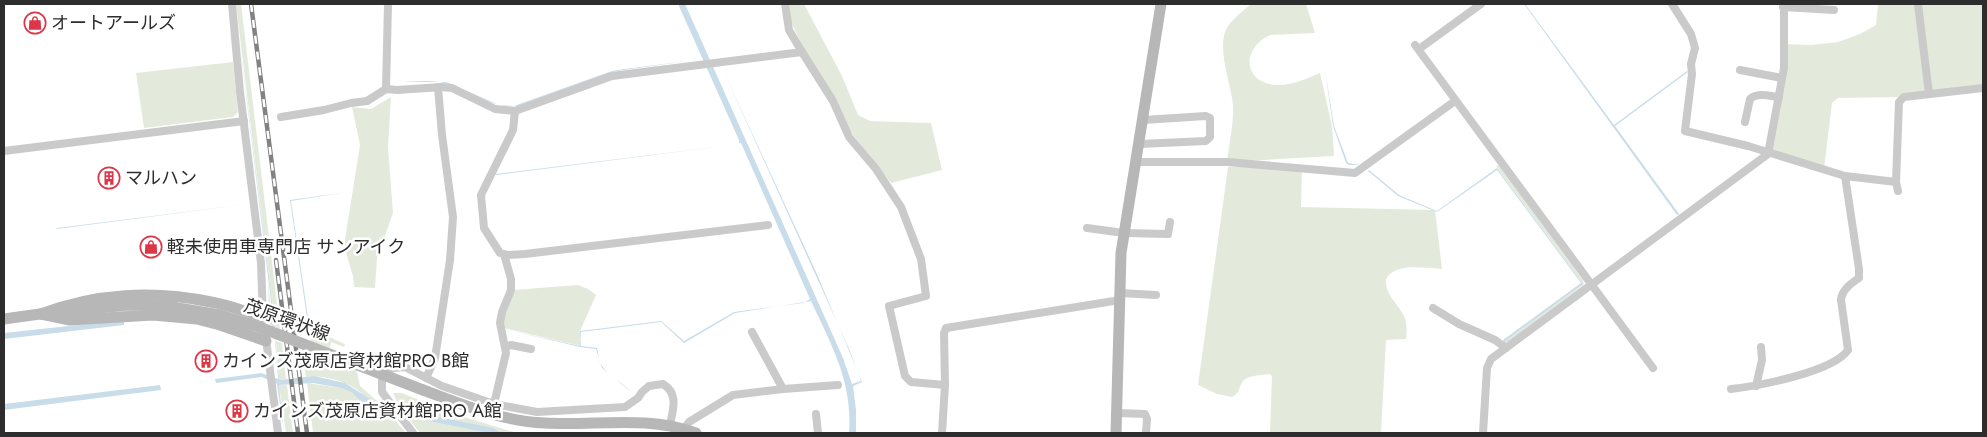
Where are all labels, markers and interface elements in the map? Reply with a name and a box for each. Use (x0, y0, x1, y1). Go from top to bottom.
place label: オートアールズ (51, 10, 176, 36)
shop icon: オートアールズ (23, 11, 47, 35)
place label: マルハン (125, 165, 197, 191)
building icon: マルハン (97, 166, 121, 190)
place label: 軽未使用車専門店 サンアイク (167, 234, 405, 260)
shop icon: 軽未使用車専門店 サンアイク (139, 235, 163, 259)
street label: 茂原環状線 (240, 292, 334, 348)
place label: カインズ茂原店資材館PRO B館 (222, 348, 469, 374)
building icon: カインズ茂原店資材館PRO B館 (194, 349, 218, 373)
place label: カインズ茂原店資材館PRO A館 (253, 398, 502, 424)
building icon: カインズ茂原店資材館PRO A館 (225, 399, 249, 423)

